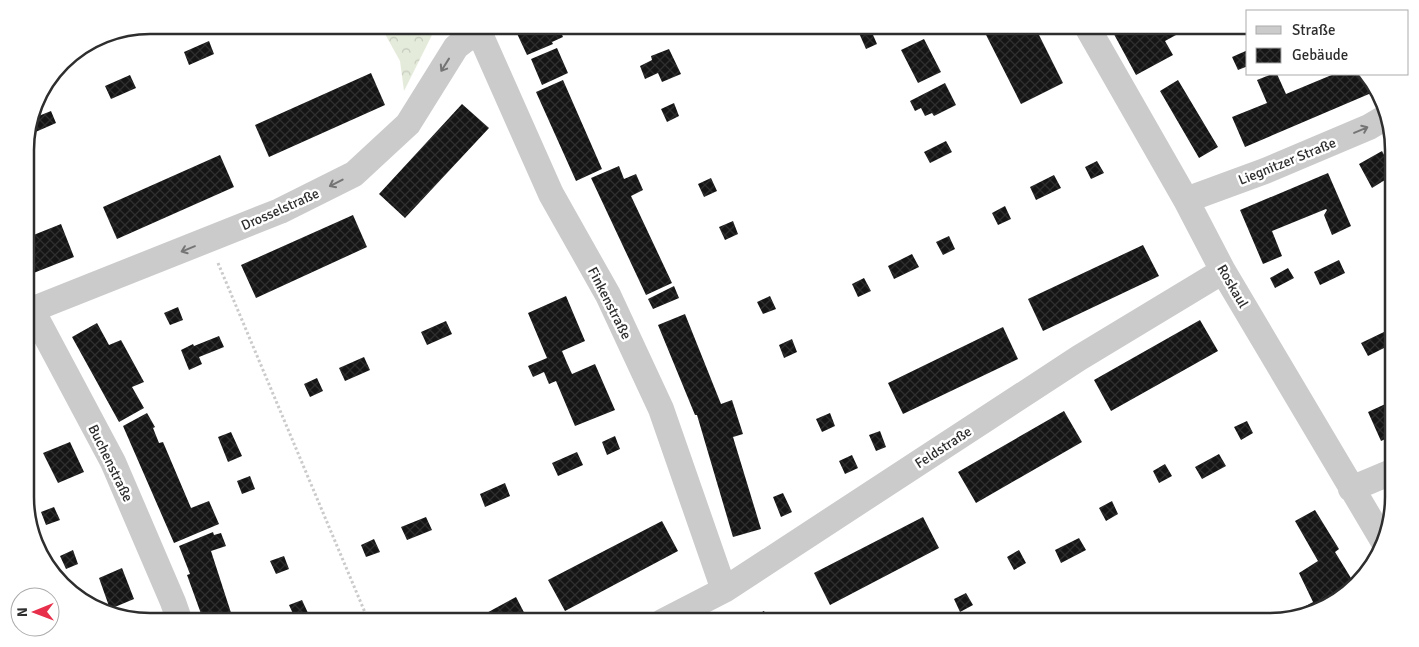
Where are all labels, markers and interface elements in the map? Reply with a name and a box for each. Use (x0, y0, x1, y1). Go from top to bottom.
legend (1246, 10, 1409, 75)
text: Straße (1292, 21, 1336, 39)
text: Gebäude (1292, 46, 1348, 64)
one-way arrow (440, 58, 450, 72)
one-way arrow (1353, 124, 1368, 134)
street label: Liegnitzer Straße (1236, 134, 1338, 189)
one-way arrow (329, 178, 344, 188)
street label: Drosselstraße (239, 185, 322, 234)
one-way arrow (181, 244, 196, 254)
street label: Roskaul (1213, 261, 1252, 311)
street label: Finkenstraße (584, 264, 635, 342)
street label: Buchenstraße (85, 422, 137, 505)
street label: Feldstraße (912, 423, 975, 472)
north arrow (10, 587, 60, 637)
text: N (14, 607, 31, 617)

